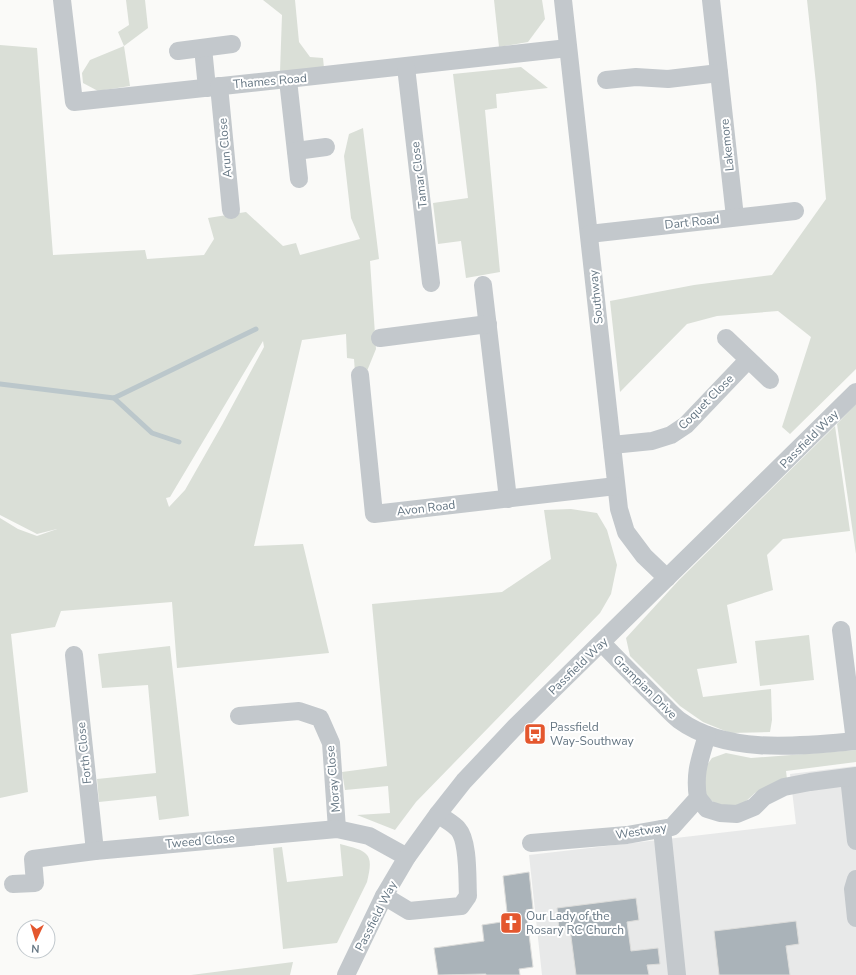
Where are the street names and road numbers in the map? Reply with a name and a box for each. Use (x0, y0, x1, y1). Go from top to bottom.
street label: Thames Road (233, 70, 307, 92)
street label: Arun Close (214, 117, 236, 179)
street label: Lakemore (716, 118, 738, 172)
street label: Tamar Close (407, 141, 431, 209)
street label: Dart Road (664, 211, 720, 233)
street label: Southway (585, 268, 607, 325)
street label: Coquet Close (675, 371, 737, 433)
street label: Passfield Way (776, 406, 842, 472)
street label: Avon Road (396, 496, 456, 520)
street label: Passfield Way (545, 633, 612, 698)
street label: Grampian Drive (610, 652, 680, 722)
street label: Forth Close (73, 721, 95, 785)
street label: Moray Close (322, 745, 344, 813)
street label: Westway (614, 819, 668, 843)
street label: Tweed Close (165, 830, 235, 852)
street label: Passfield Way (351, 877, 401, 954)

